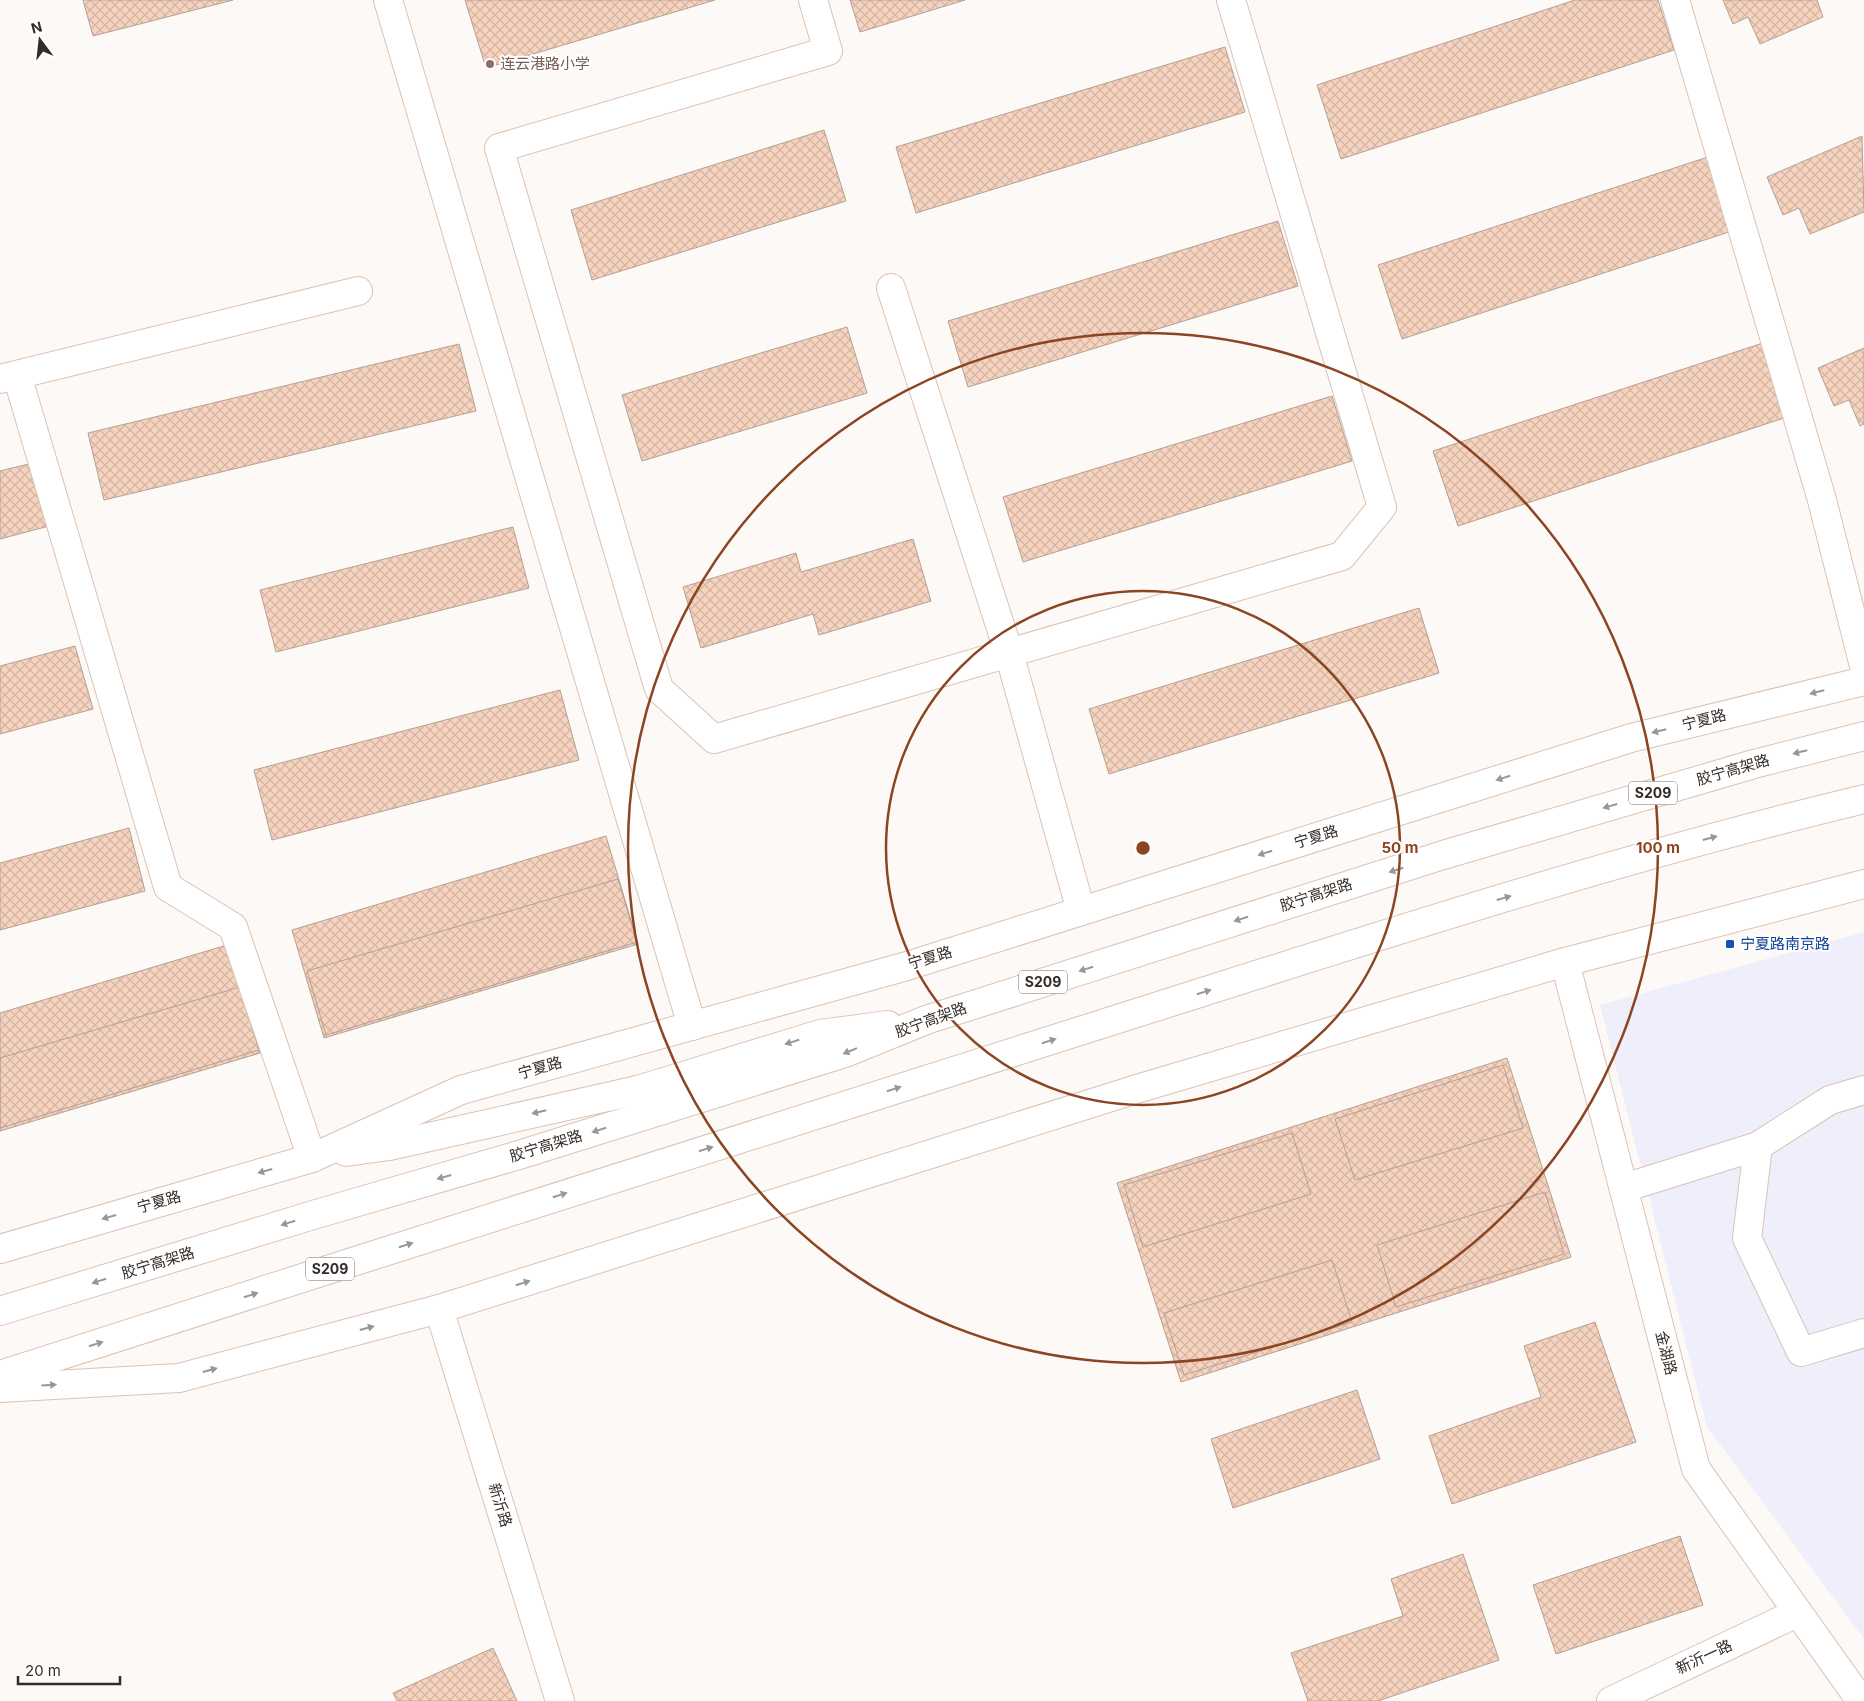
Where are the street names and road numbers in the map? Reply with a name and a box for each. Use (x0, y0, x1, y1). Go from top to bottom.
street label: 宁夏路 (1680, 705, 1728, 734)
street label: 胶宁高架路 (1694, 750, 1772, 789)
road number: S209 (1629, 781, 1677, 804)
street label: 宁夏路 (1292, 821, 1340, 852)
street label: 胶宁高架路 (1277, 874, 1354, 915)
street label: 宁夏路 (906, 942, 954, 973)
road number: S209 (1019, 970, 1067, 994)
street label: 胶宁高架路 (892, 998, 969, 1041)
street label: 宁夏路 (516, 1052, 564, 1083)
street label: 胶宁高架路 (507, 1125, 585, 1166)
street label: 宁夏路 (135, 1186, 183, 1217)
street label: 胶宁高架路 (119, 1242, 197, 1283)
road number: S209 (306, 1258, 354, 1280)
street label: 金湖路 (1652, 1329, 1681, 1377)
street label: 新沂路 (485, 1481, 516, 1529)
street label: 新沂一路 (1673, 1635, 1735, 1678)

